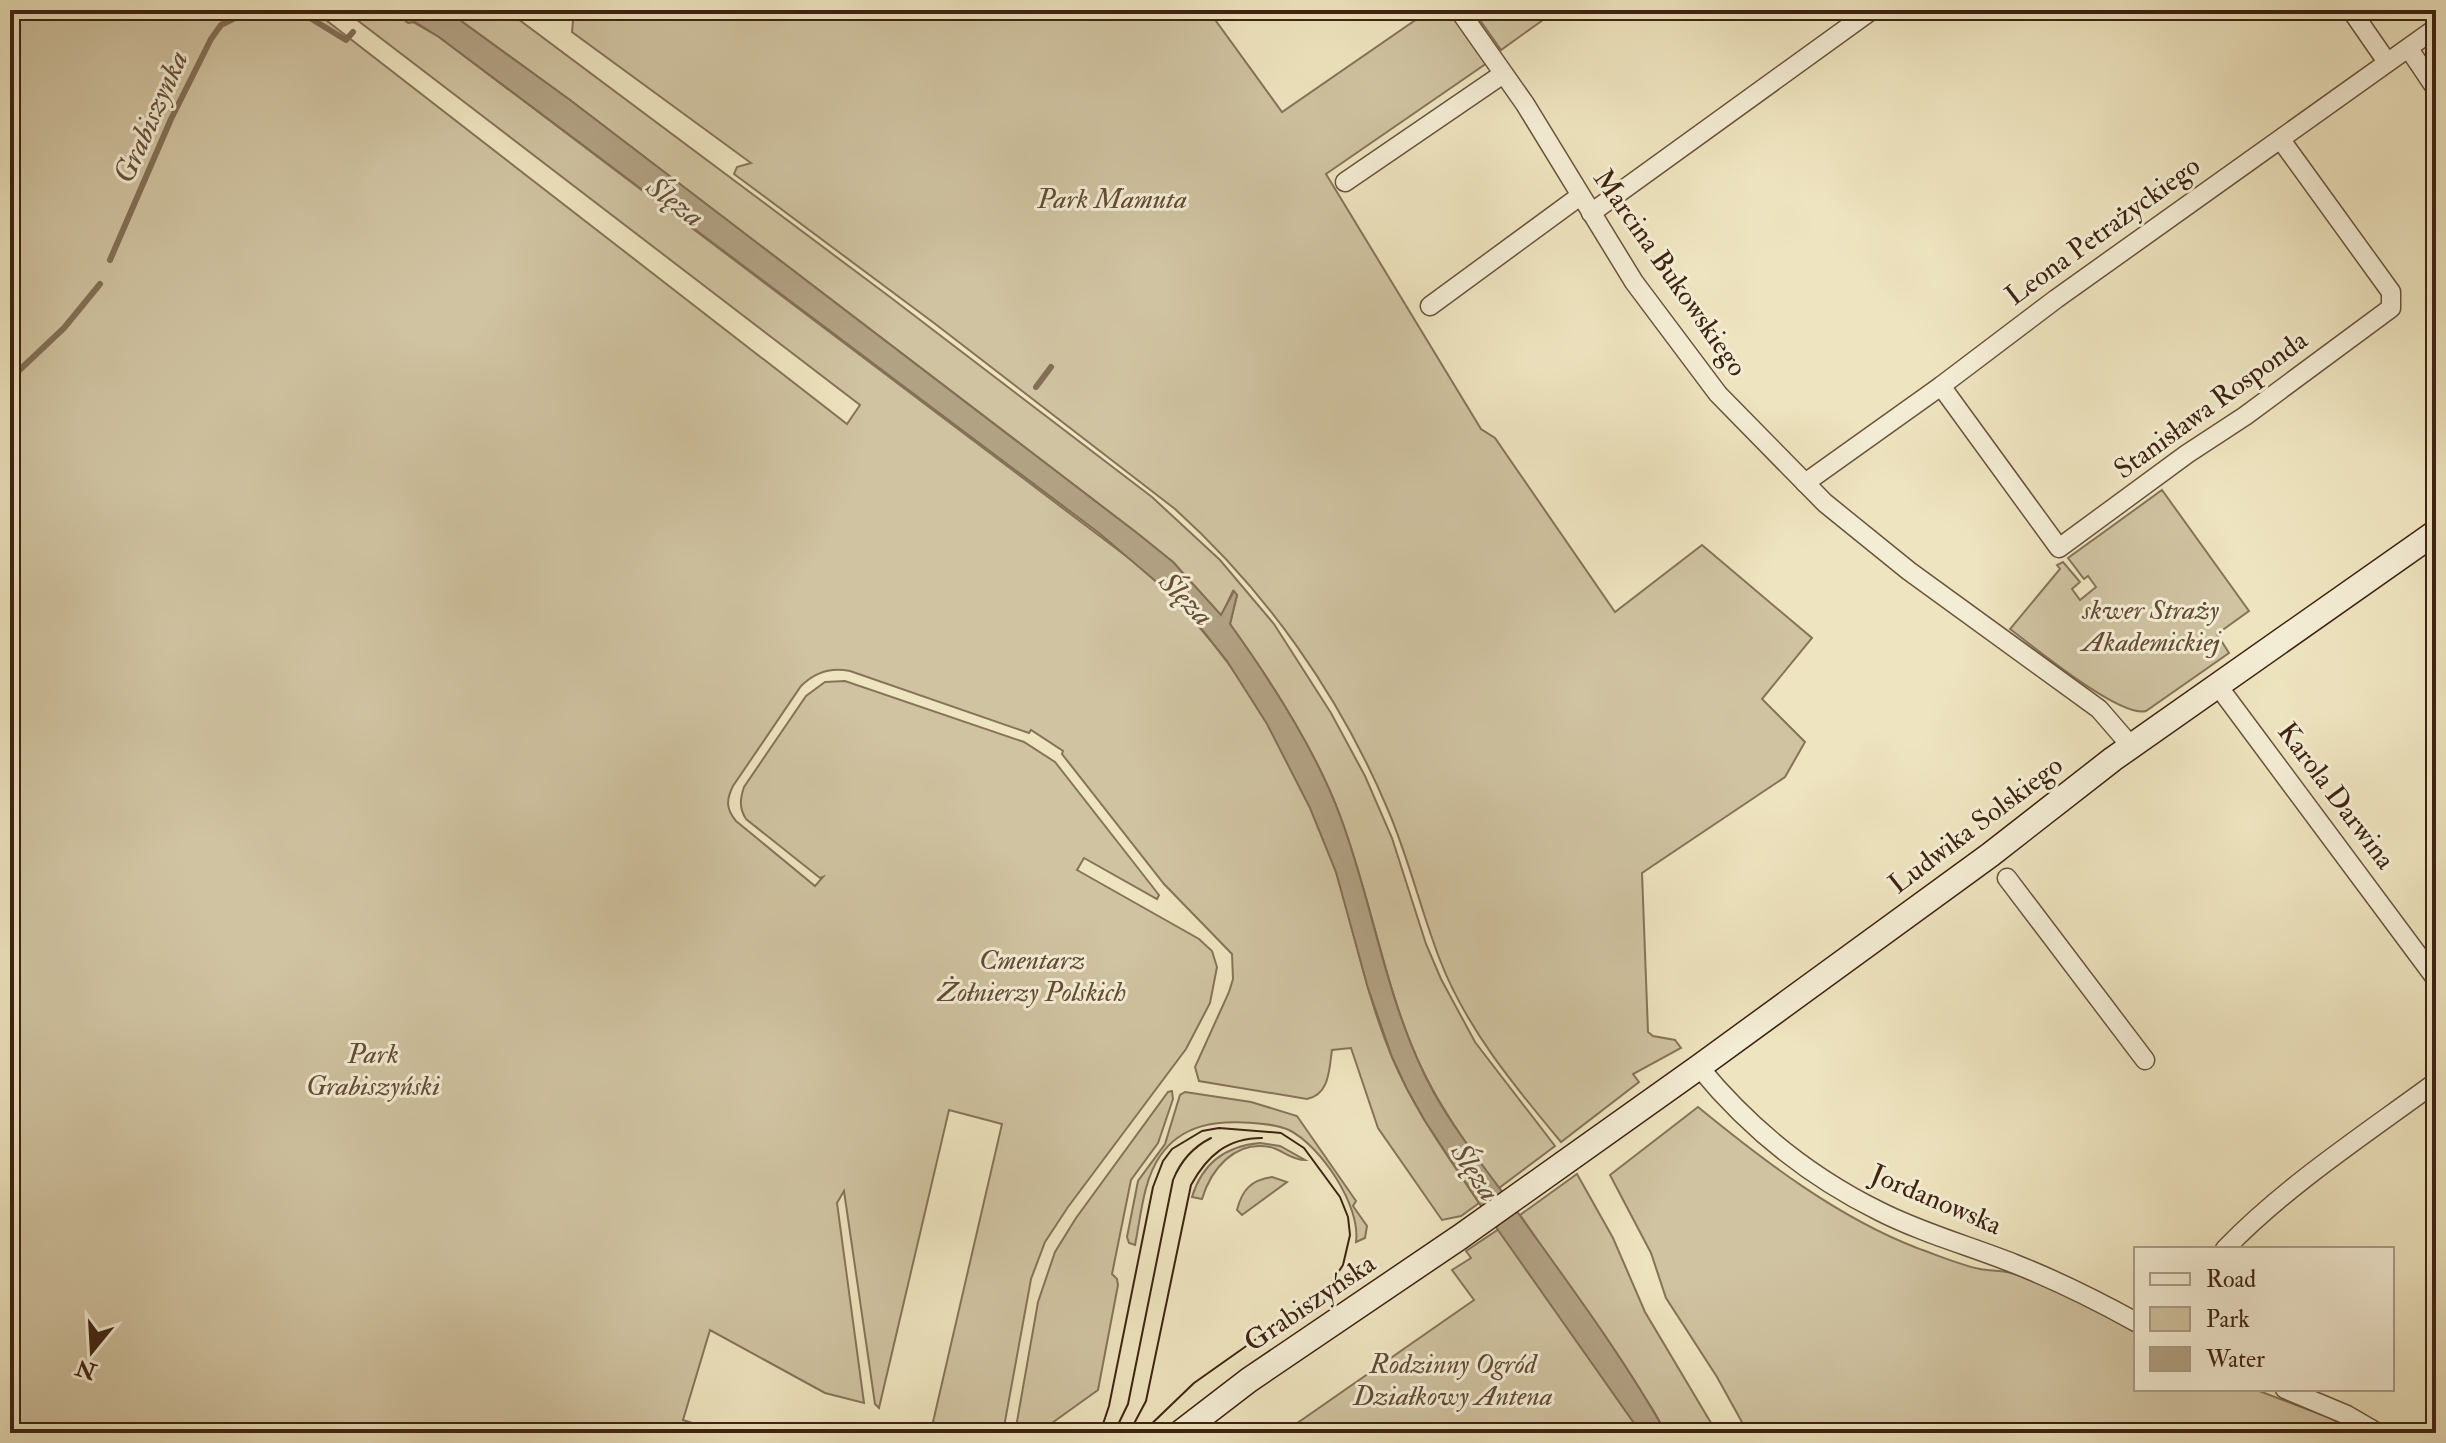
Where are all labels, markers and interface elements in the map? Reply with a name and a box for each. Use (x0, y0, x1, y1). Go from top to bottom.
water label: Grabiszynka (105, 45, 197, 189)
street label: Leona Petrażyckiego (1999, 149, 2207, 313)
street label: Marcina Bukowskiego (1585, 163, 1755, 383)
water label: Ślęza (638, 168, 711, 236)
park label: Park Mamuta (1036, 182, 1187, 217)
street label: Stanisława Rosponda (2107, 323, 2315, 487)
water label: Ślęza (1150, 563, 1221, 634)
park label: skwer Straży Akademickiej (2079, 593, 2222, 660)
street label: Karola Darwina (2269, 716, 2403, 877)
street label: Ludwika Solskiego (1882, 748, 2070, 902)
park label: Cmentarz Żołnierzy Polskich (936, 943, 1126, 1010)
park label: Park Grabiszyński (306, 1037, 440, 1104)
water label: Ślęza (1442, 1135, 1508, 1208)
street label: Jordanowska (1864, 1156, 2007, 1243)
street label: Grabiszyńska (1238, 1246, 1383, 1360)
legend (2134, 1247, 2394, 1391)
text: Road (2206, 1264, 2256, 1295)
text: Park (2206, 1304, 2250, 1335)
north arrow (52, 1311, 132, 1391)
text: Water (2205, 1344, 2265, 1375)
park label: Rodzinny Ogród Działkowy Antena (1352, 1347, 1553, 1414)
text: N (72, 1353, 101, 1386)

